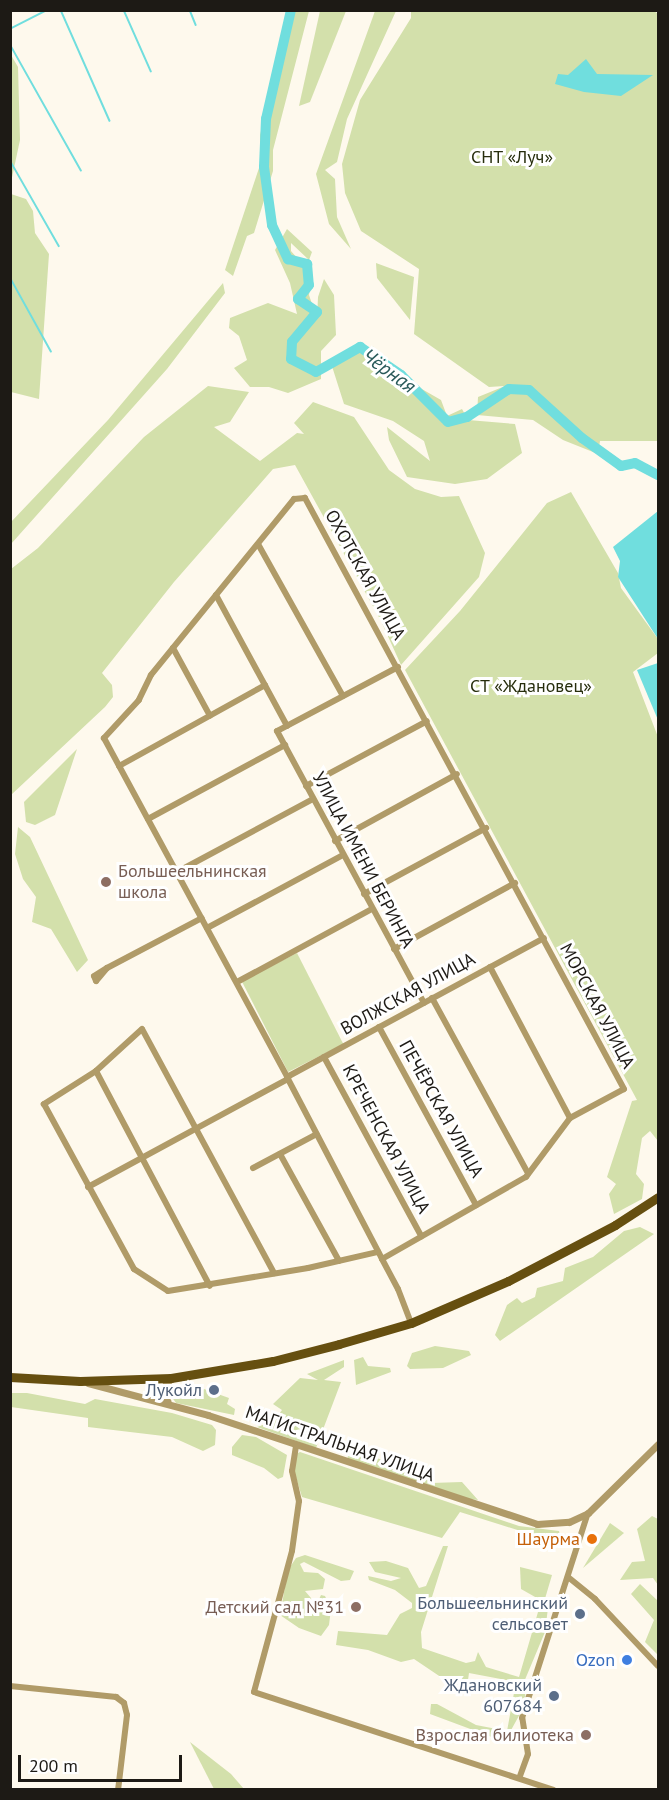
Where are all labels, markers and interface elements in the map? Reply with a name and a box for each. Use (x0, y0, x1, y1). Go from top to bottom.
park label: СНТ «Луч» (471, 146, 553, 168)
water label: Чёрная (358, 344, 420, 398)
street label: ОХОТСКАЯ УЛИЦА (320, 506, 410, 644)
park label: СТ «Ждановец» (470, 675, 592, 697)
street label: УЛИЦА ИМЕНИ БЕРИНГА (307, 768, 419, 952)
place label: Большеельнинская школа (118, 861, 267, 904)
marker: Большеельнинская школа (99, 875, 113, 889)
street label: МОРСКАЯ УЛИЦА (555, 940, 639, 1072)
street label: ВОЛЖСКАЯ УЛИЦА (337, 948, 479, 1040)
street label: ПЕЧЁРСКАЯ УЛИЦА (394, 1036, 488, 1182)
street label: КРЕЧЕНСКАЯ УЛИЦА (338, 1061, 434, 1217)
place label: Лукойл (145, 1379, 202, 1401)
marker: Лукойл (207, 1383, 221, 1397)
street label: МАГИСТРАЛЬНАЯ УЛИЦА (242, 1401, 438, 1487)
place label: Шаурма (517, 1528, 580, 1550)
marker: Шаурма (585, 1532, 599, 1546)
place label: Большеельнинский сельсовет (417, 1593, 568, 1636)
place label: Детский сад №31 (206, 1596, 344, 1618)
marker: Детский сад №31 (349, 1600, 363, 1614)
marker: Большеельнинский сельсовет (573, 1607, 587, 1621)
place label: Ozon (576, 1649, 615, 1671)
marker: Ozon (620, 1653, 634, 1667)
place label: Ждановский 607684 (444, 1675, 542, 1718)
marker: Ждановский 607684 (547, 1689, 561, 1703)
place label: Взрослая билиотека (415, 1724, 574, 1746)
marker: Взрослая билиотека (579, 1728, 593, 1742)
scale bar (21, 1743, 184, 1781)
text: 200 m (29, 1754, 78, 1777)

